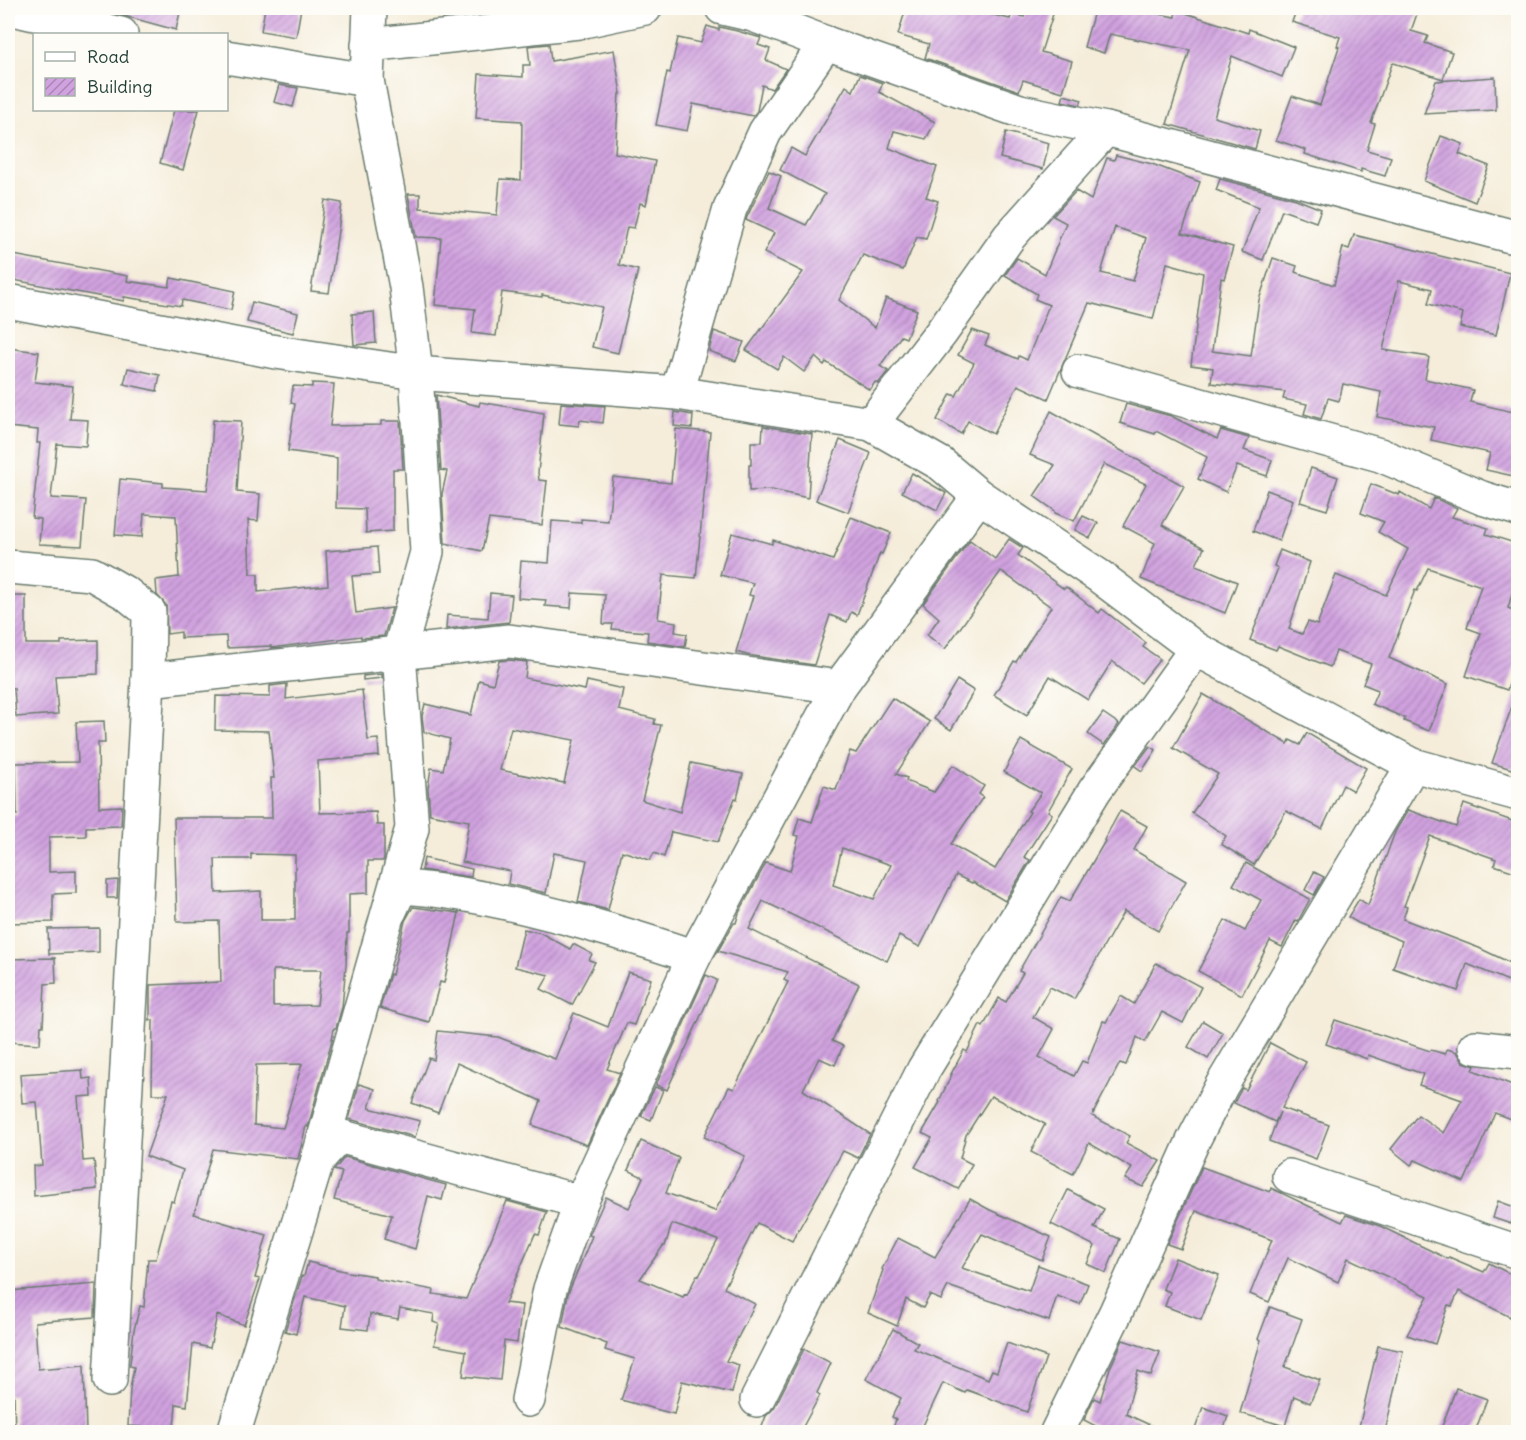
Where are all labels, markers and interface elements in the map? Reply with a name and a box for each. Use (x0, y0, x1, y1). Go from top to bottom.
legend (33, 33, 228, 111)
text: Road (87, 45, 130, 68)
text: Building (87, 75, 152, 98)

